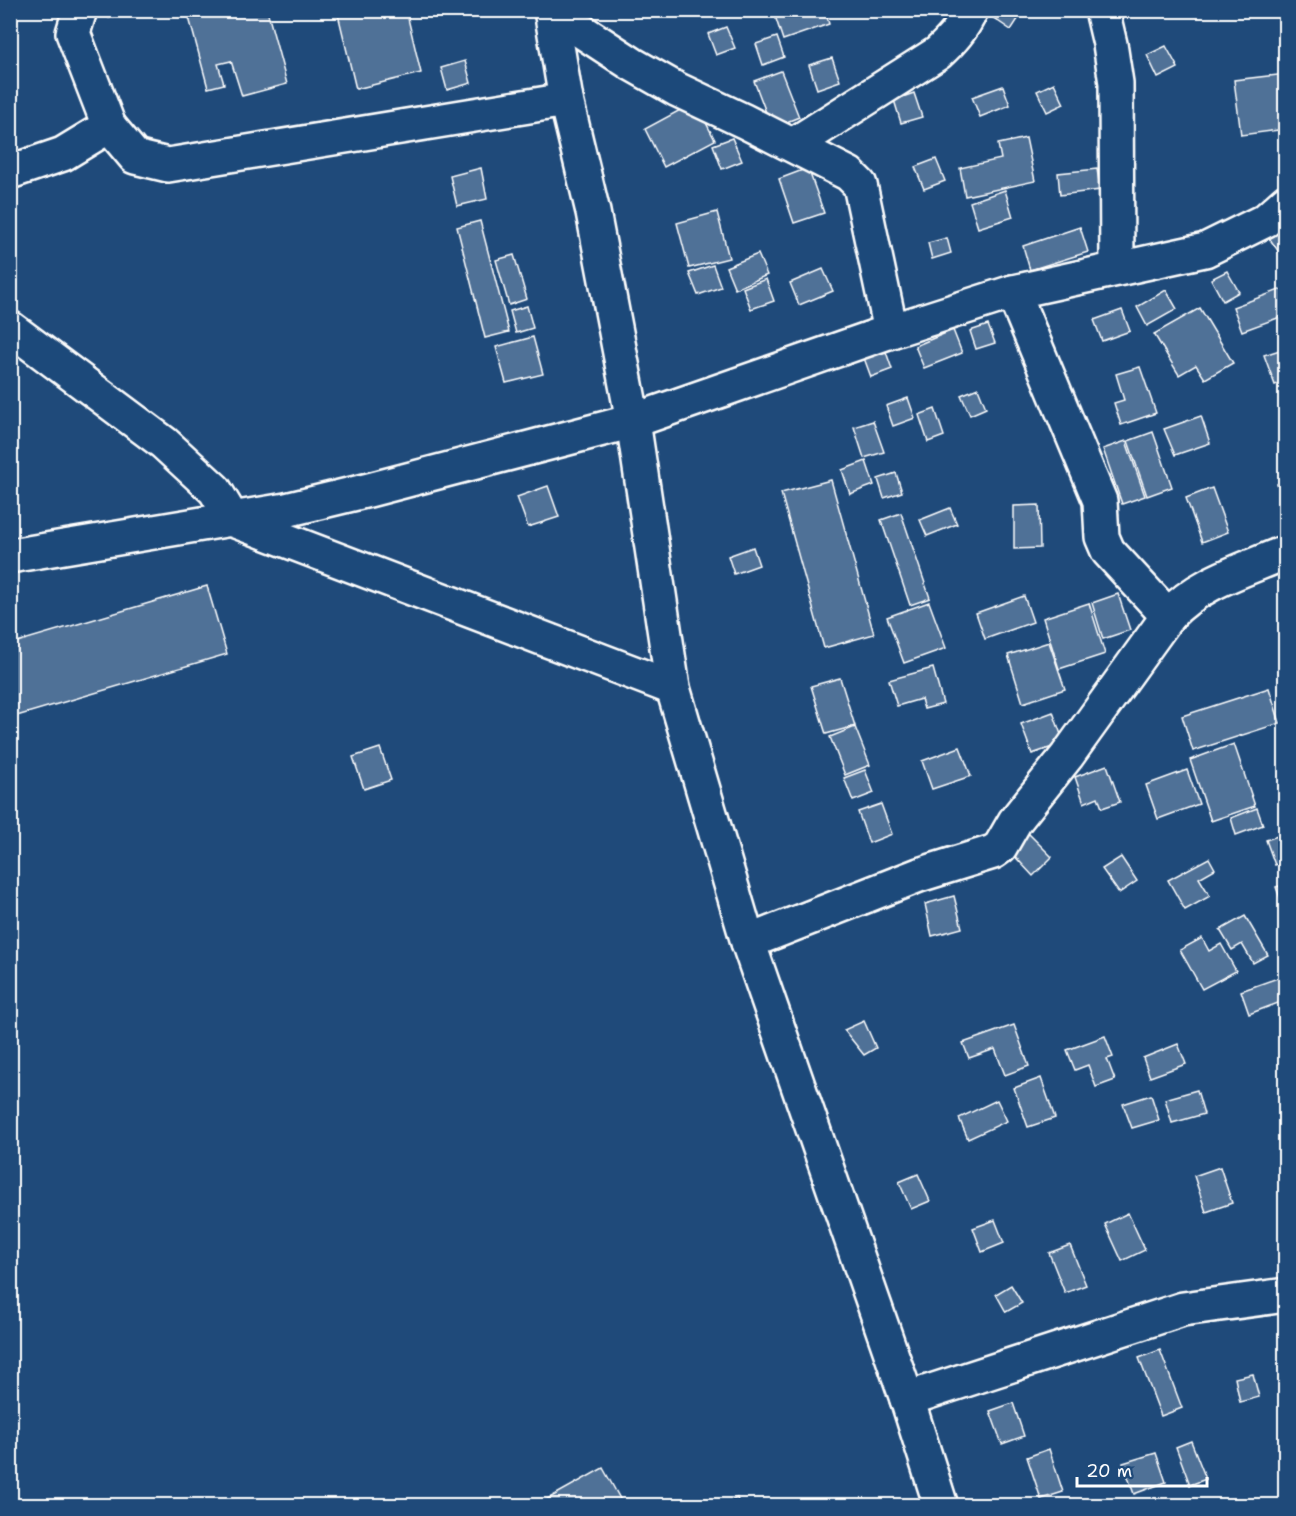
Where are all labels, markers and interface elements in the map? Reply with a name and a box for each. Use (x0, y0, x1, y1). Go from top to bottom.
scale bar (1077, 1450, 1208, 1488)
text: 20 m (1086, 1459, 1132, 1483)

